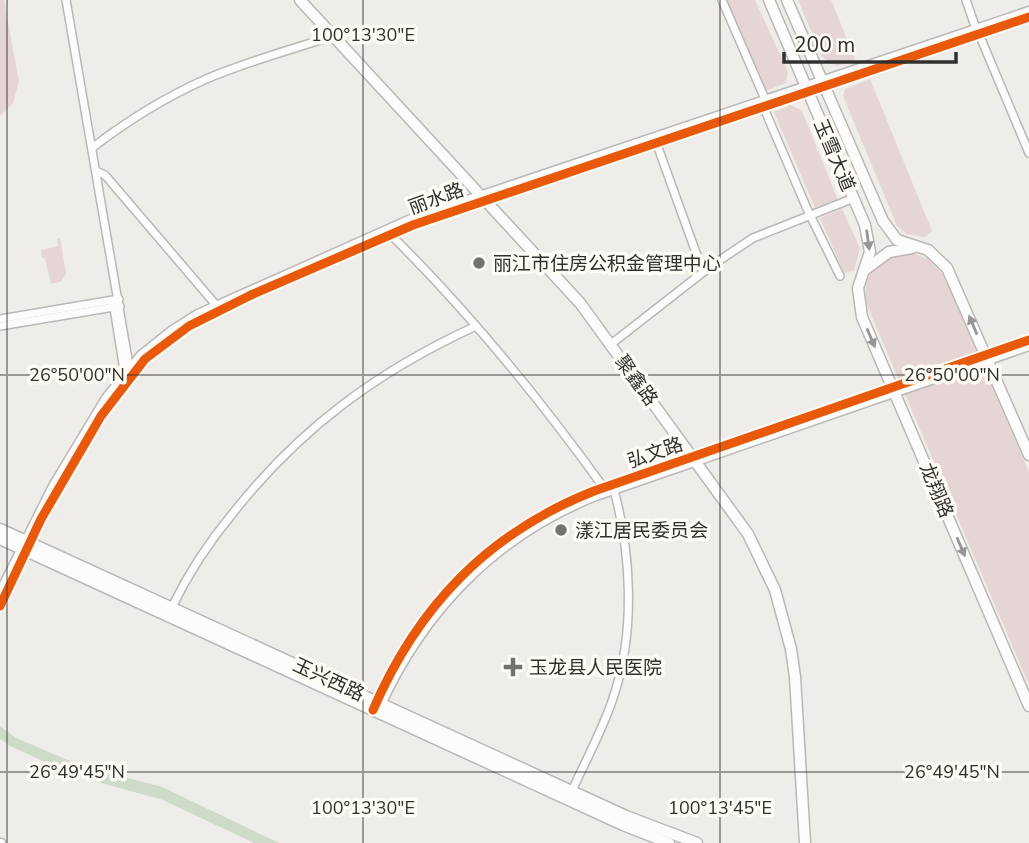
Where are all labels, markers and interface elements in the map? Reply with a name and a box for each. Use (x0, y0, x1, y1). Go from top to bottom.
scale bar (784, 21, 956, 65)
text: 100°13'30"E (311, 23, 415, 47)
text: 200 m (794, 31, 855, 59)
street label: 玉雪大道 (807, 115, 861, 195)
street label: 丽水路 (405, 177, 468, 221)
one-way arrow (863, 229, 874, 251)
place label: 丽江市住房公积金管理中心 (493, 251, 721, 277)
marker: 丽江市住房公积金管理中心 (471, 255, 487, 271)
one-way arrow (967, 315, 979, 335)
one-way arrow (866, 328, 877, 349)
street label: 聚鑫路 (609, 350, 663, 411)
text: 26°50'00"N (29, 363, 125, 387)
text: 26°50'00"N (904, 363, 1000, 387)
street label: 弘文路 (624, 431, 687, 475)
street label: 龙翔路 (913, 459, 959, 522)
place label: 漾江居民委员会 (575, 518, 708, 544)
marker: 漾江居民委员会 (553, 522, 569, 538)
one-way arrow (955, 537, 967, 557)
street label: 玉兴西路 (289, 652, 369, 708)
place label: 玉龙县人民医院 (529, 655, 662, 681)
marker: 玉龙县人民医院 (503, 657, 523, 677)
text: 26°49'45"N (29, 760, 125, 784)
text: 26°49'45"N (904, 760, 1000, 784)
text: 100°13'30"E (311, 796, 415, 820)
text: 100°13'45"E (668, 796, 772, 820)

